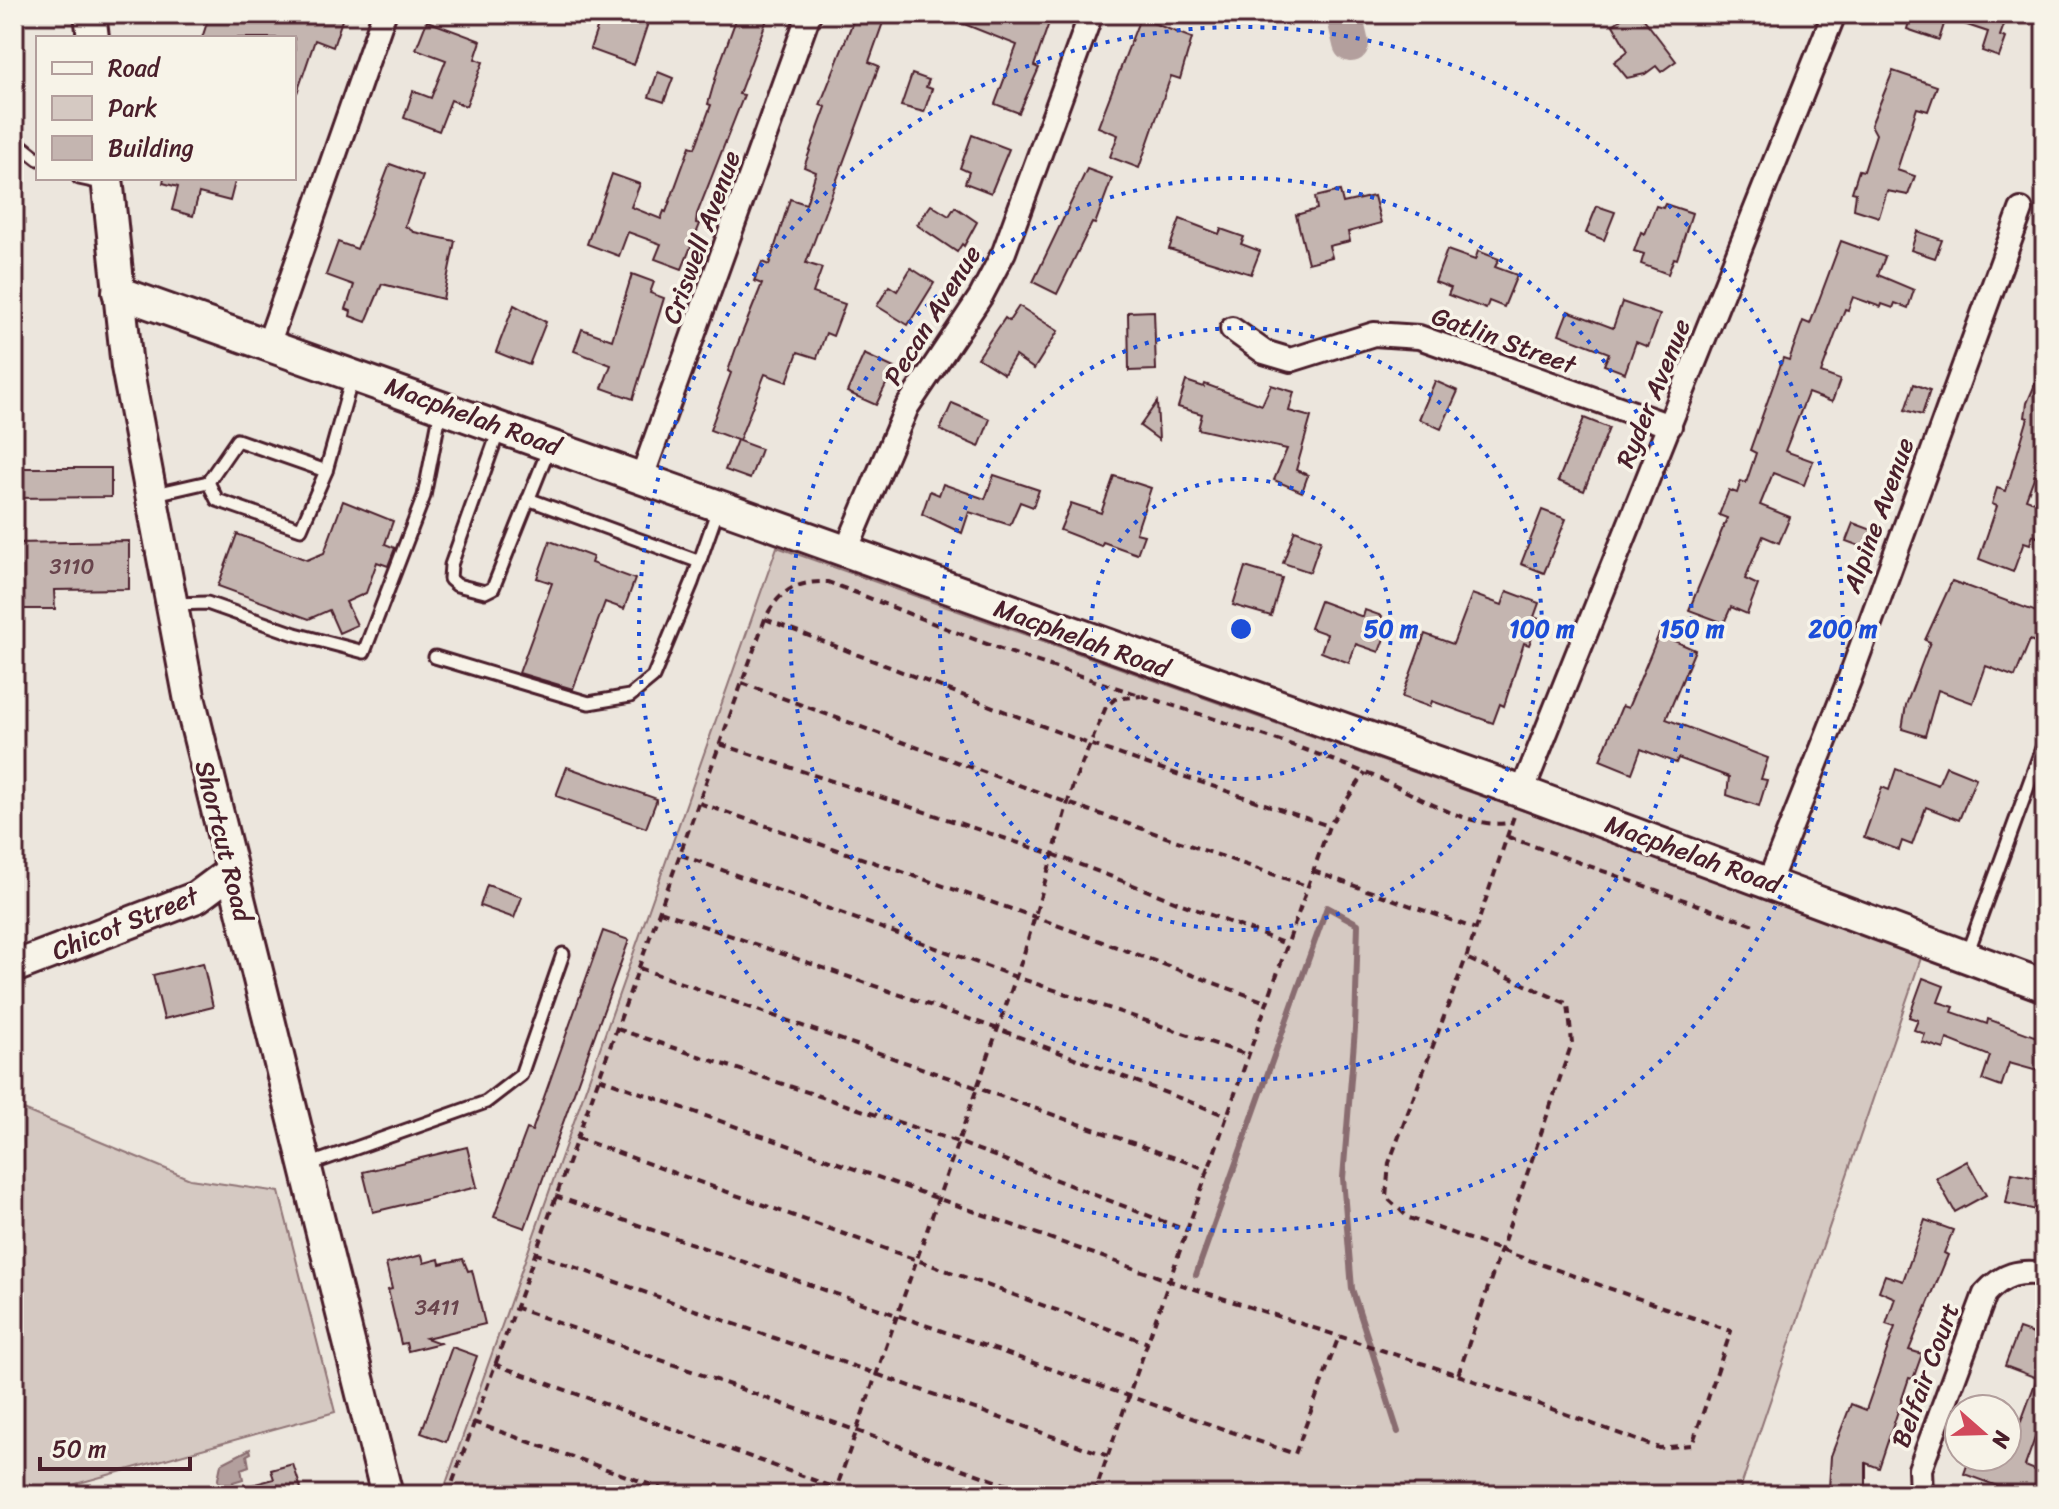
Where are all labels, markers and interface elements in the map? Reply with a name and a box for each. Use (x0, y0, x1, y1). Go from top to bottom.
legend (36, 36, 296, 180)
text: Road (108, 47, 162, 89)
text: Park (108, 87, 157, 129)
text: Building (108, 127, 194, 169)
street label: Criswell Avenue (648, 144, 754, 330)
street label: Pecan Avenue (870, 235, 994, 395)
street label: Gatlin Street (1425, 293, 1584, 388)
street label: Ryder Avenue (1602, 311, 1704, 475)
street label: Macphelah Road (378, 363, 570, 470)
street label: Alpine Avenue (1828, 431, 1927, 600)
house number: 3110 (50, 547, 94, 586)
street label: Macphelah Road (987, 585, 1179, 692)
text: 50 m (1364, 608, 1419, 650)
text: 100 m (1509, 608, 1575, 650)
text: 150 m (1660, 608, 1725, 650)
text: 200 m (1808, 608, 1878, 650)
centre of rings (1227, 615, 1255, 643)
street label: Shortcut Road (182, 756, 267, 929)
street label: Macphelah Road (1598, 801, 1790, 908)
street label: Chicot Street (44, 872, 207, 973)
house number: 3411 (415, 1288, 459, 1327)
street label: Belfair Court (1877, 1296, 1973, 1454)
north arrow (1943, 1393, 2023, 1473)
scale bar (40, 1421, 190, 1471)
text: N (1980, 1425, 2023, 1454)
text: 50 m (52, 1428, 107, 1470)

